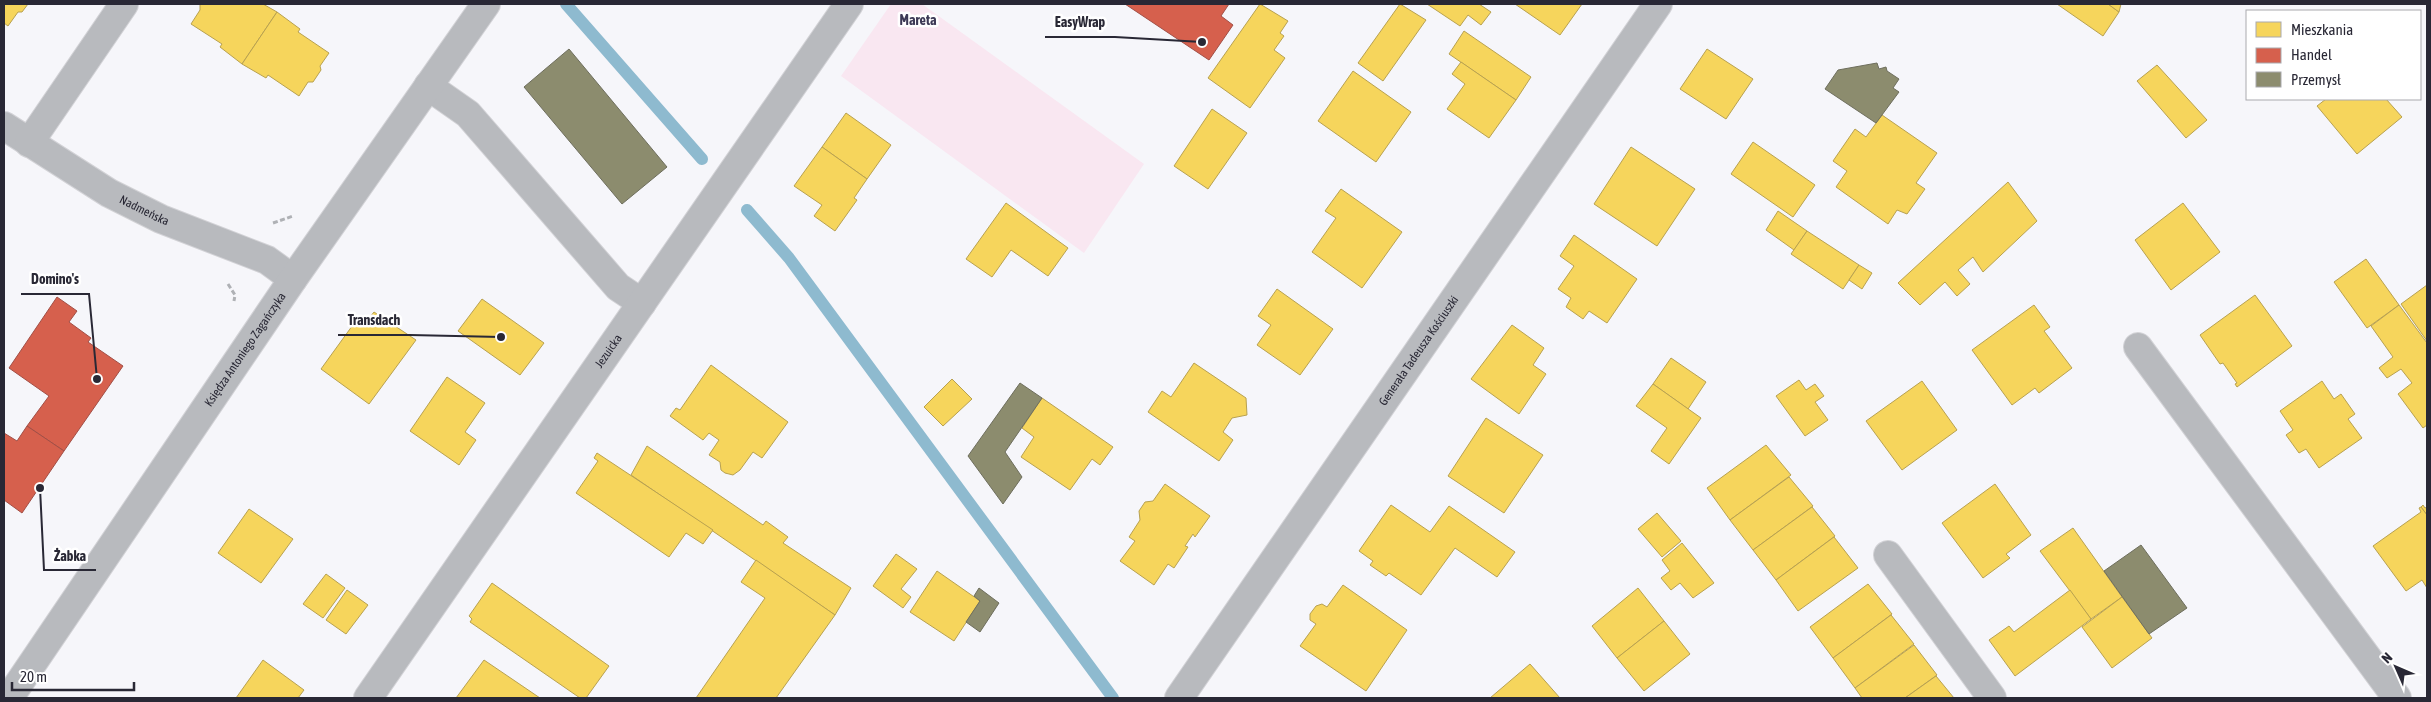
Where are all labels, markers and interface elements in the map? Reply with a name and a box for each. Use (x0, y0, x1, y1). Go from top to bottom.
callout: EasyWrap (1045, 8, 1115, 37)
legend (2246, 10, 2421, 100)
district label: Mareta (900, 12, 937, 28)
text: EasyWrap (1055, 14, 1106, 30)
text: Mieszkania (2291, 21, 2353, 38)
text: Handel (2291, 46, 2332, 63)
text: Przemysł (2291, 71, 2341, 88)
street label: Nadmeńska (117, 192, 171, 228)
callout: Domino's (21, 265, 89, 294)
text: Domino's (31, 271, 79, 287)
street label: Księdza Antoniego Zagańczyka (202, 290, 289, 409)
street label: Generała Tadeusza Kościuszki (1376, 293, 1461, 408)
callout: Transdach (338, 306, 410, 335)
text: Transdach (348, 312, 400, 328)
street label: Jezuicka (592, 332, 625, 371)
callout: Żabka (44, 541, 96, 570)
text: Żabka (54, 547, 87, 564)
north arrow (2371, 642, 2421, 692)
text: N (2378, 649, 2395, 666)
scale bar (12, 660, 135, 692)
text: 20 m (20, 668, 47, 685)

